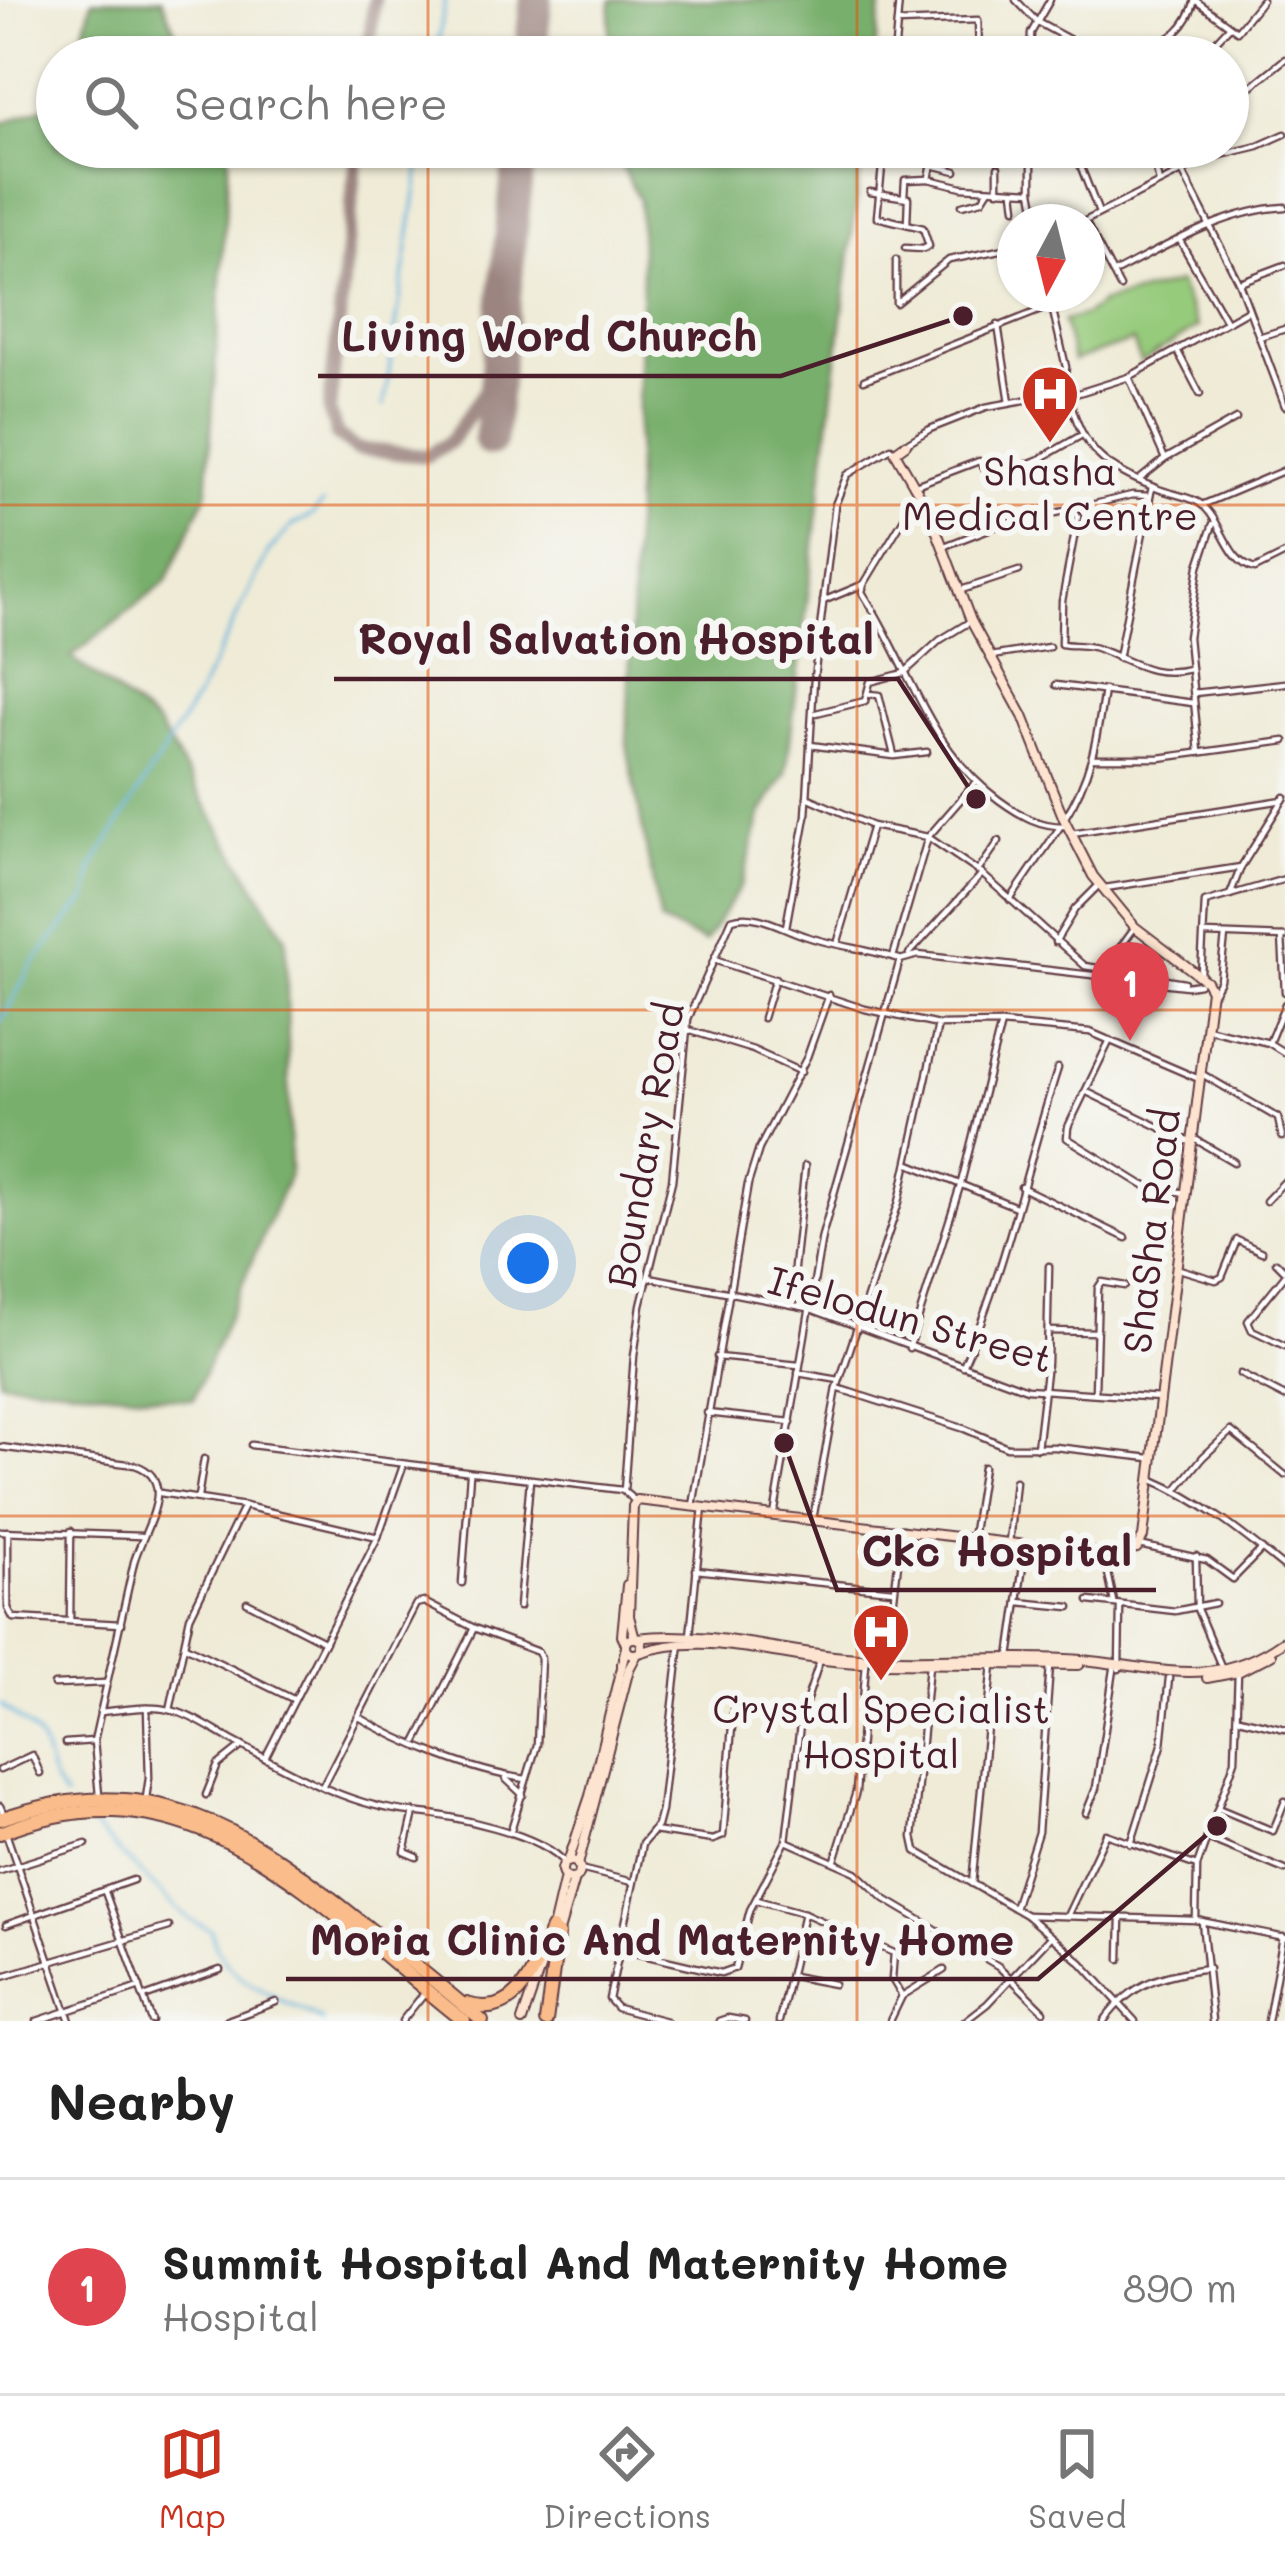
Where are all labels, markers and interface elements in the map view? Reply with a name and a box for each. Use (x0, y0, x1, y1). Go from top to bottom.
search box (36, 36, 1249, 168)
icon: search (78, 69, 144, 135)
text: Search here (174, 73, 448, 131)
north arrow (997, 204, 1105, 312)
callout: Living Word Church (318, 298, 781, 376)
text: Living Word Church (341, 307, 757, 362)
hospital icon: Shasha Medical Centre (1019, 363, 1081, 445)
place label: Shasha Medical Centre (902, 444, 1198, 540)
callout: Royal Salvation Hospital (334, 601, 898, 679)
text: Royal Salvation Hospital (358, 610, 874, 665)
pin: 1 (1091, 942, 1169, 1041)
street label: Boundary Road (594, 998, 694, 1292)
street label: ShaSha Road (1110, 1106, 1190, 1356)
your location (498, 1233, 558, 1293)
street label: Ifelodun Street (763, 1253, 1059, 1383)
callout: Ckc Hospital (837, 1512, 1156, 1590)
text: Ckc Hospital (862, 1522, 1132, 1577)
hospital icon: Crystal Specialist Hospital (850, 1601, 912, 1683)
place label: Crystal Specialist Hospital (712, 1682, 1050, 1778)
callout: Moria Clinic And Maternity Home (286, 1901, 1038, 1979)
text: Moria Clinic And Maternity Home (310, 1911, 1014, 1966)
text: Nearby (48, 2066, 235, 2133)
text: Summit Hospital And Maternity Home (162, 2232, 1008, 2290)
text: 1 (78, 2261, 96, 2312)
text: 890 m (1123, 2261, 1237, 2312)
text: Hospital (162, 2290, 319, 2341)
tab: Map (159, 2421, 226, 2536)
tab: Directions (543, 2421, 711, 2536)
tab: Saved (1028, 2421, 1126, 2536)

